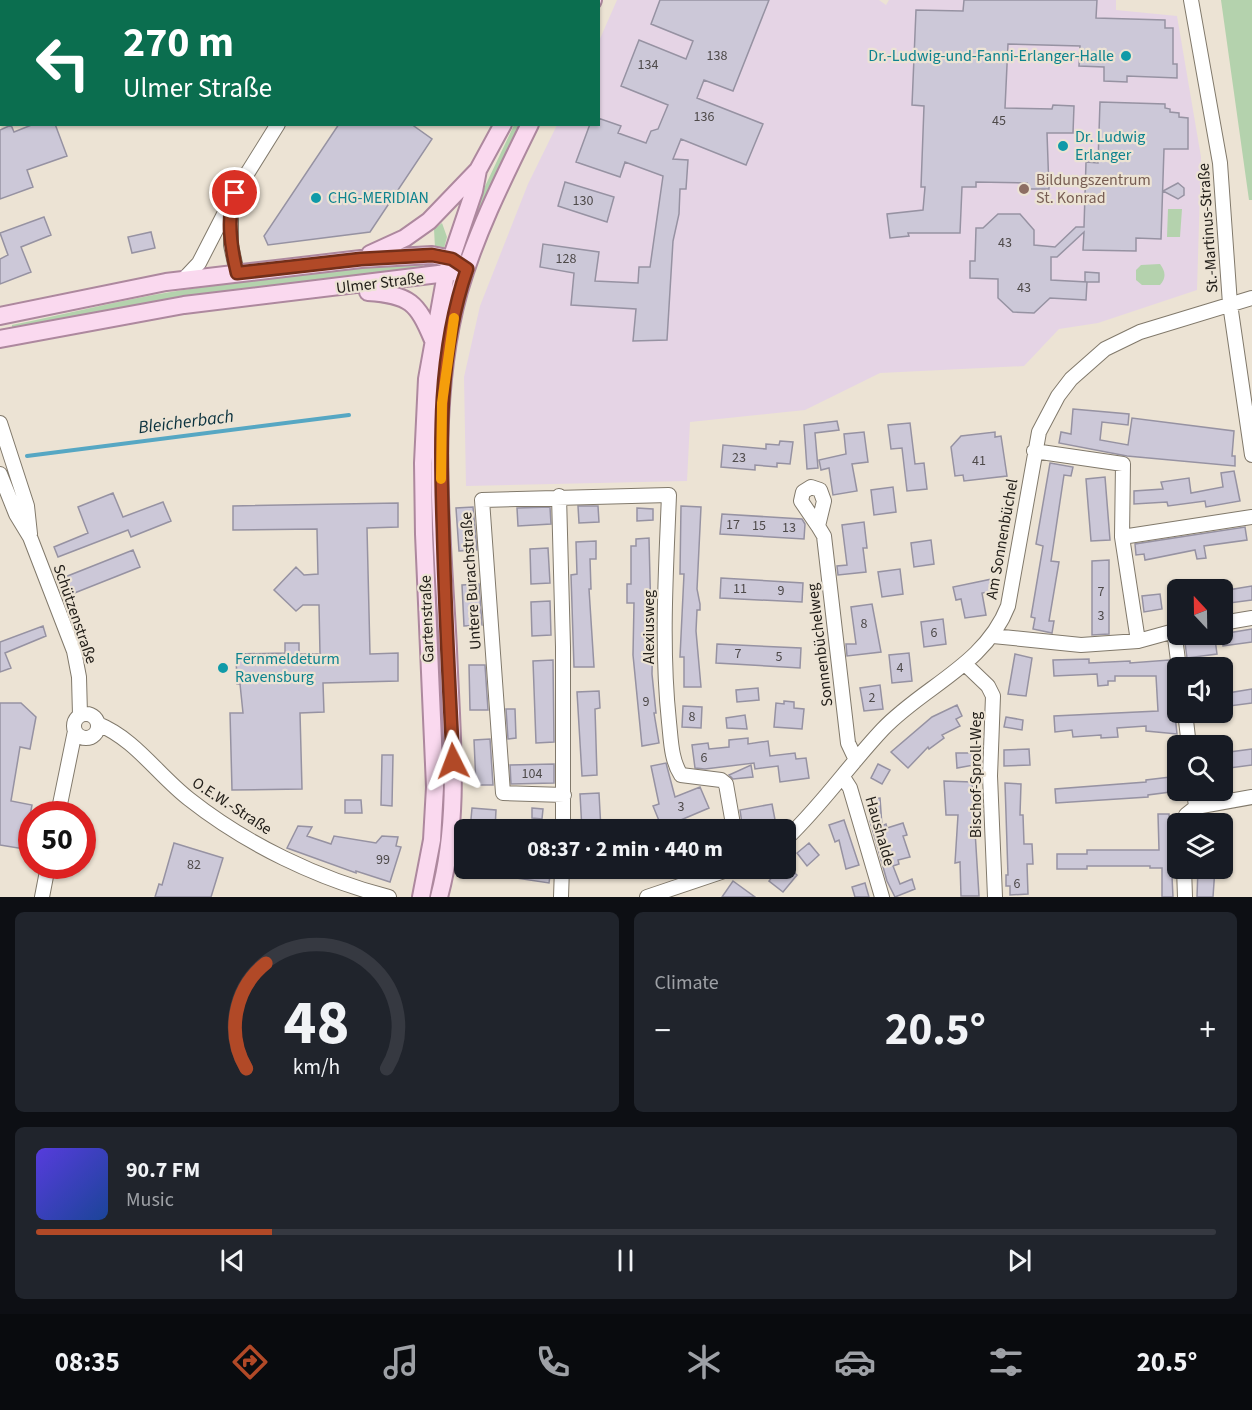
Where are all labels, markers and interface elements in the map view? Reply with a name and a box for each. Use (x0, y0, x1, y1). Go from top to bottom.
text: 270 m (123, 13, 234, 73)
icon: left (24, 24, 102, 102)
place label: Dr.-Ludwig-und-Fanni-Erlanger-Halle (868, 45, 1114, 67)
house number: 138 (707, 46, 727, 66)
marker: Dr.-Ludwig-und-Fanni-Erlanger-Halle (1119, 49, 1133, 63)
house number: 134 (638, 55, 658, 75)
text: Ulmer Straße (123, 69, 272, 108)
house number: 136 (694, 107, 714, 127)
house number: 45 (992, 111, 1006, 131)
place label: Dr. Ludwig Erlanger (1075, 126, 1145, 166)
marker: Dr. Ludwig Erlanger (1056, 139, 1070, 153)
street label: St.-Martinus-Straße (1192, 162, 1224, 294)
pin (209, 167, 260, 218)
place label: Bildungszentrum St. Konrad (1036, 169, 1151, 209)
icon: arrive (218, 176, 251, 209)
marker: Bildungszentrum St. Konrad (1017, 182, 1031, 196)
place label: CHG-MERIDIAN (328, 187, 429, 209)
marker: CHG-MERIDIAN (309, 191, 323, 205)
house number: 130 (573, 191, 593, 211)
house number: 43 (998, 233, 1012, 253)
house number: 128 (556, 249, 576, 269)
street label: Ulmer Straße (335, 267, 425, 299)
house number: 43 (1017, 278, 1031, 298)
water label: Bleicherbach (137, 404, 235, 440)
house number: 23 (732, 448, 746, 468)
house number: 41 (972, 451, 986, 471)
street label: Am Sonnenbüchel (981, 477, 1023, 601)
street label: Untere Burachstraße (455, 511, 487, 651)
house number: 17 (726, 515, 740, 535)
house number: 15 (752, 516, 766, 536)
house number: 13 (782, 518, 796, 538)
street label: Schützenstraße (48, 561, 102, 667)
street label: Gartenstraße (414, 575, 440, 663)
house number: 11 (733, 579, 747, 599)
north arrow (1167, 579, 1233, 645)
map controls (1167, 579, 1233, 879)
house number: 9 (778, 581, 785, 601)
street label: Sonnenbüchelweg (802, 582, 838, 708)
house number: 7 (1098, 582, 1105, 602)
street label: Alexiusweg (638, 590, 660, 664)
house number: 3 (1098, 606, 1105, 626)
house number: 8 (861, 614, 868, 634)
house number: 6 (931, 623, 938, 643)
house number: 7 (735, 644, 742, 664)
house number: 5 (776, 647, 783, 667)
place label: Fernmeldeturm Ravensburg (235, 648, 340, 688)
button: sound (1167, 657, 1233, 723)
house number: 4 (897, 658, 904, 678)
marker: Fernmeldeturm Ravensburg (216, 661, 230, 675)
house number: 2 (869, 688, 876, 708)
house number: 9 (643, 692, 650, 712)
house number: 8 (689, 707, 696, 727)
street label: Bischof-Sproll-Weg (965, 712, 987, 838)
position arrow (421, 729, 485, 793)
button: search (1167, 735, 1233, 801)
house number: 6 (701, 748, 708, 768)
house number: 104 (522, 764, 542, 784)
street label: O.E.W.-Straße (188, 772, 276, 840)
street label: Haushalde (860, 794, 900, 868)
house number: 3 (678, 797, 685, 817)
speed limit sign: 50 (18, 801, 96, 879)
button: layers (1167, 813, 1233, 879)
text: 08:37 · 2 min · 440 m (527, 833, 723, 865)
house number: 99 (376, 850, 390, 870)
house number: 82 (187, 855, 201, 875)
house number: 6 (1014, 874, 1021, 894)
text: Climate (655, 969, 719, 997)
text: 48 (284, 979, 350, 1068)
text: 20.5° (885, 998, 986, 1062)
text: − (655, 1007, 671, 1054)
text: + (1200, 1007, 1216, 1054)
text: km/h (293, 1052, 341, 1083)
text: 90.7 FM (126, 1154, 200, 1186)
text: Music (126, 1186, 174, 1214)
icon: previous (216, 1244, 249, 1277)
icon: pause (609, 1244, 642, 1277)
icon: next (1003, 1244, 1036, 1277)
icon: directions (229, 1341, 271, 1383)
icon: music (380, 1341, 422, 1383)
icon: phone (532, 1341, 574, 1383)
icon: climate (683, 1341, 725, 1383)
icon: car (834, 1341, 876, 1383)
icon: filters (985, 1341, 1027, 1383)
text: 08:35 (55, 1343, 120, 1382)
text: 20.5° (1137, 1343, 1197, 1382)

